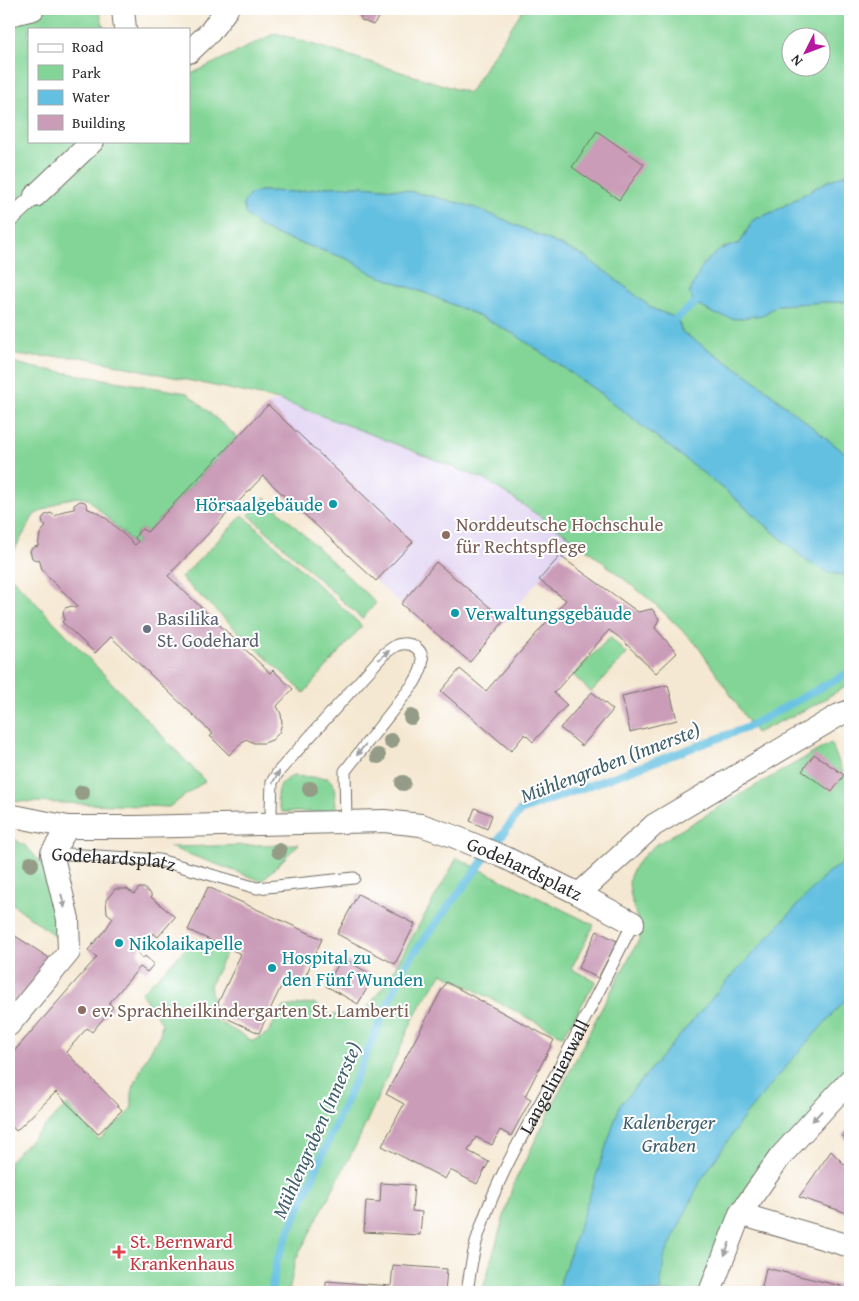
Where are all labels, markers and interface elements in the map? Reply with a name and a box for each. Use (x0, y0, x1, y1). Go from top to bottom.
legend (28, 28, 190, 142)
north arrow (782, 28, 832, 78)
text: Road (72, 36, 103, 57)
text: N (785, 50, 807, 71)
text: Park (72, 62, 101, 83)
text: Water (72, 86, 110, 107)
text: Building (72, 112, 126, 133)
place label: Hörsaalgebäude (196, 490, 323, 518)
marker: Hörsaalgebäude (327, 498, 339, 510)
place label: Norddeutsche Hochschule für Rechtspflege (456, 510, 663, 560)
marker: Norddeutsche Hochschule für Rechtspflege (440, 529, 452, 541)
place label: Verwaltungsgebäude (465, 599, 632, 627)
place label: Basilika St. Godehard (157, 604, 260, 654)
marker: Verwaltungsgebäude (449, 607, 461, 619)
marker: Basilika St. Godehard (141, 623, 153, 635)
one-way arrow (377, 650, 390, 661)
water label: Mühlengraben (Innerste) (516, 714, 704, 810)
one-way arrow (356, 743, 367, 756)
one-way arrow (272, 770, 281, 783)
street label: Godehardsplatz (463, 829, 587, 908)
street label: Godehardsplatz (51, 839, 179, 878)
one-way arrow (59, 893, 67, 908)
place label: Nikolaikapelle (129, 929, 243, 957)
marker: Nikolaikapelle (113, 937, 125, 949)
place label: Hospital zu den Fünf Wunden (282, 943, 424, 993)
marker: Hospital zu den Fünf Wunden (266, 962, 278, 974)
place label: ev. Sprachheilkindergarten St. Lamberti (92, 996, 409, 1024)
marker: ev. Sprachheilkindergarten St. Lamberti (76, 1004, 88, 1016)
street label: Langelinienwall (512, 1014, 596, 1139)
water label: Mühlengraben (Innerste) (264, 1037, 368, 1223)
water label: Kalenberger Graben (622, 1107, 716, 1159)
one-way arrow (812, 1110, 823, 1123)
place label: St. Bernward Krankenhaus (130, 1227, 235, 1277)
one-way arrow (723, 1242, 731, 1257)
marker: St. Bernward Krankenhaus (112, 1245, 126, 1259)

